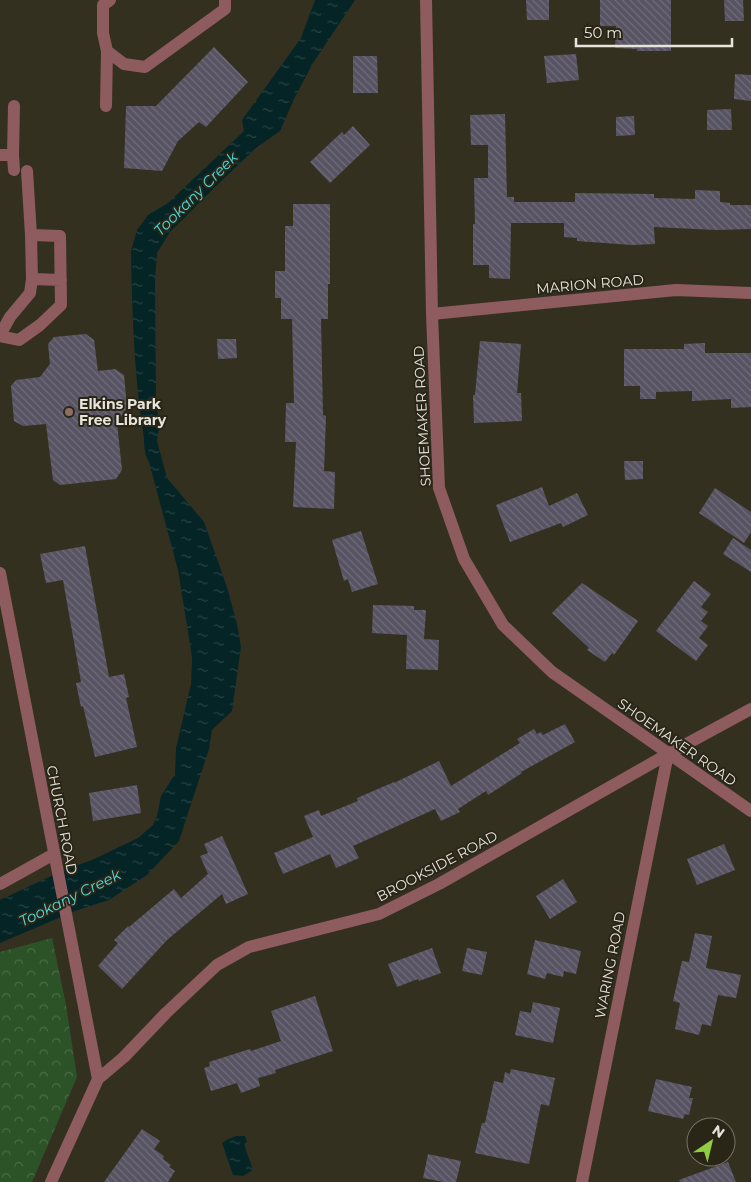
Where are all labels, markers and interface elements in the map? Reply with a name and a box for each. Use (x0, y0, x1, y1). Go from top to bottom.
scale bar (576, 15, 732, 47)
text: 50 m (584, 23, 622, 42)
water label: Tookany Creek (150, 147, 242, 240)
street label: MARION ROAD (535, 270, 645, 298)
street label: SHOEMAKER ROAD (409, 345, 435, 487)
place label: Elkins Park Free Library (79, 395, 167, 429)
marker: Elkins Park Free Library (63, 406, 75, 418)
street label: SHOEMAKER ROAD (614, 694, 740, 790)
street label: CHURCH ROAD (43, 764, 81, 876)
street label: BROOKSIDE ROAD (373, 826, 501, 906)
water label: Tookany Creek (16, 864, 125, 930)
street label: WARING ROAD (591, 910, 629, 1020)
north arrow (686, 1117, 736, 1167)
text: N (709, 1121, 728, 1142)

